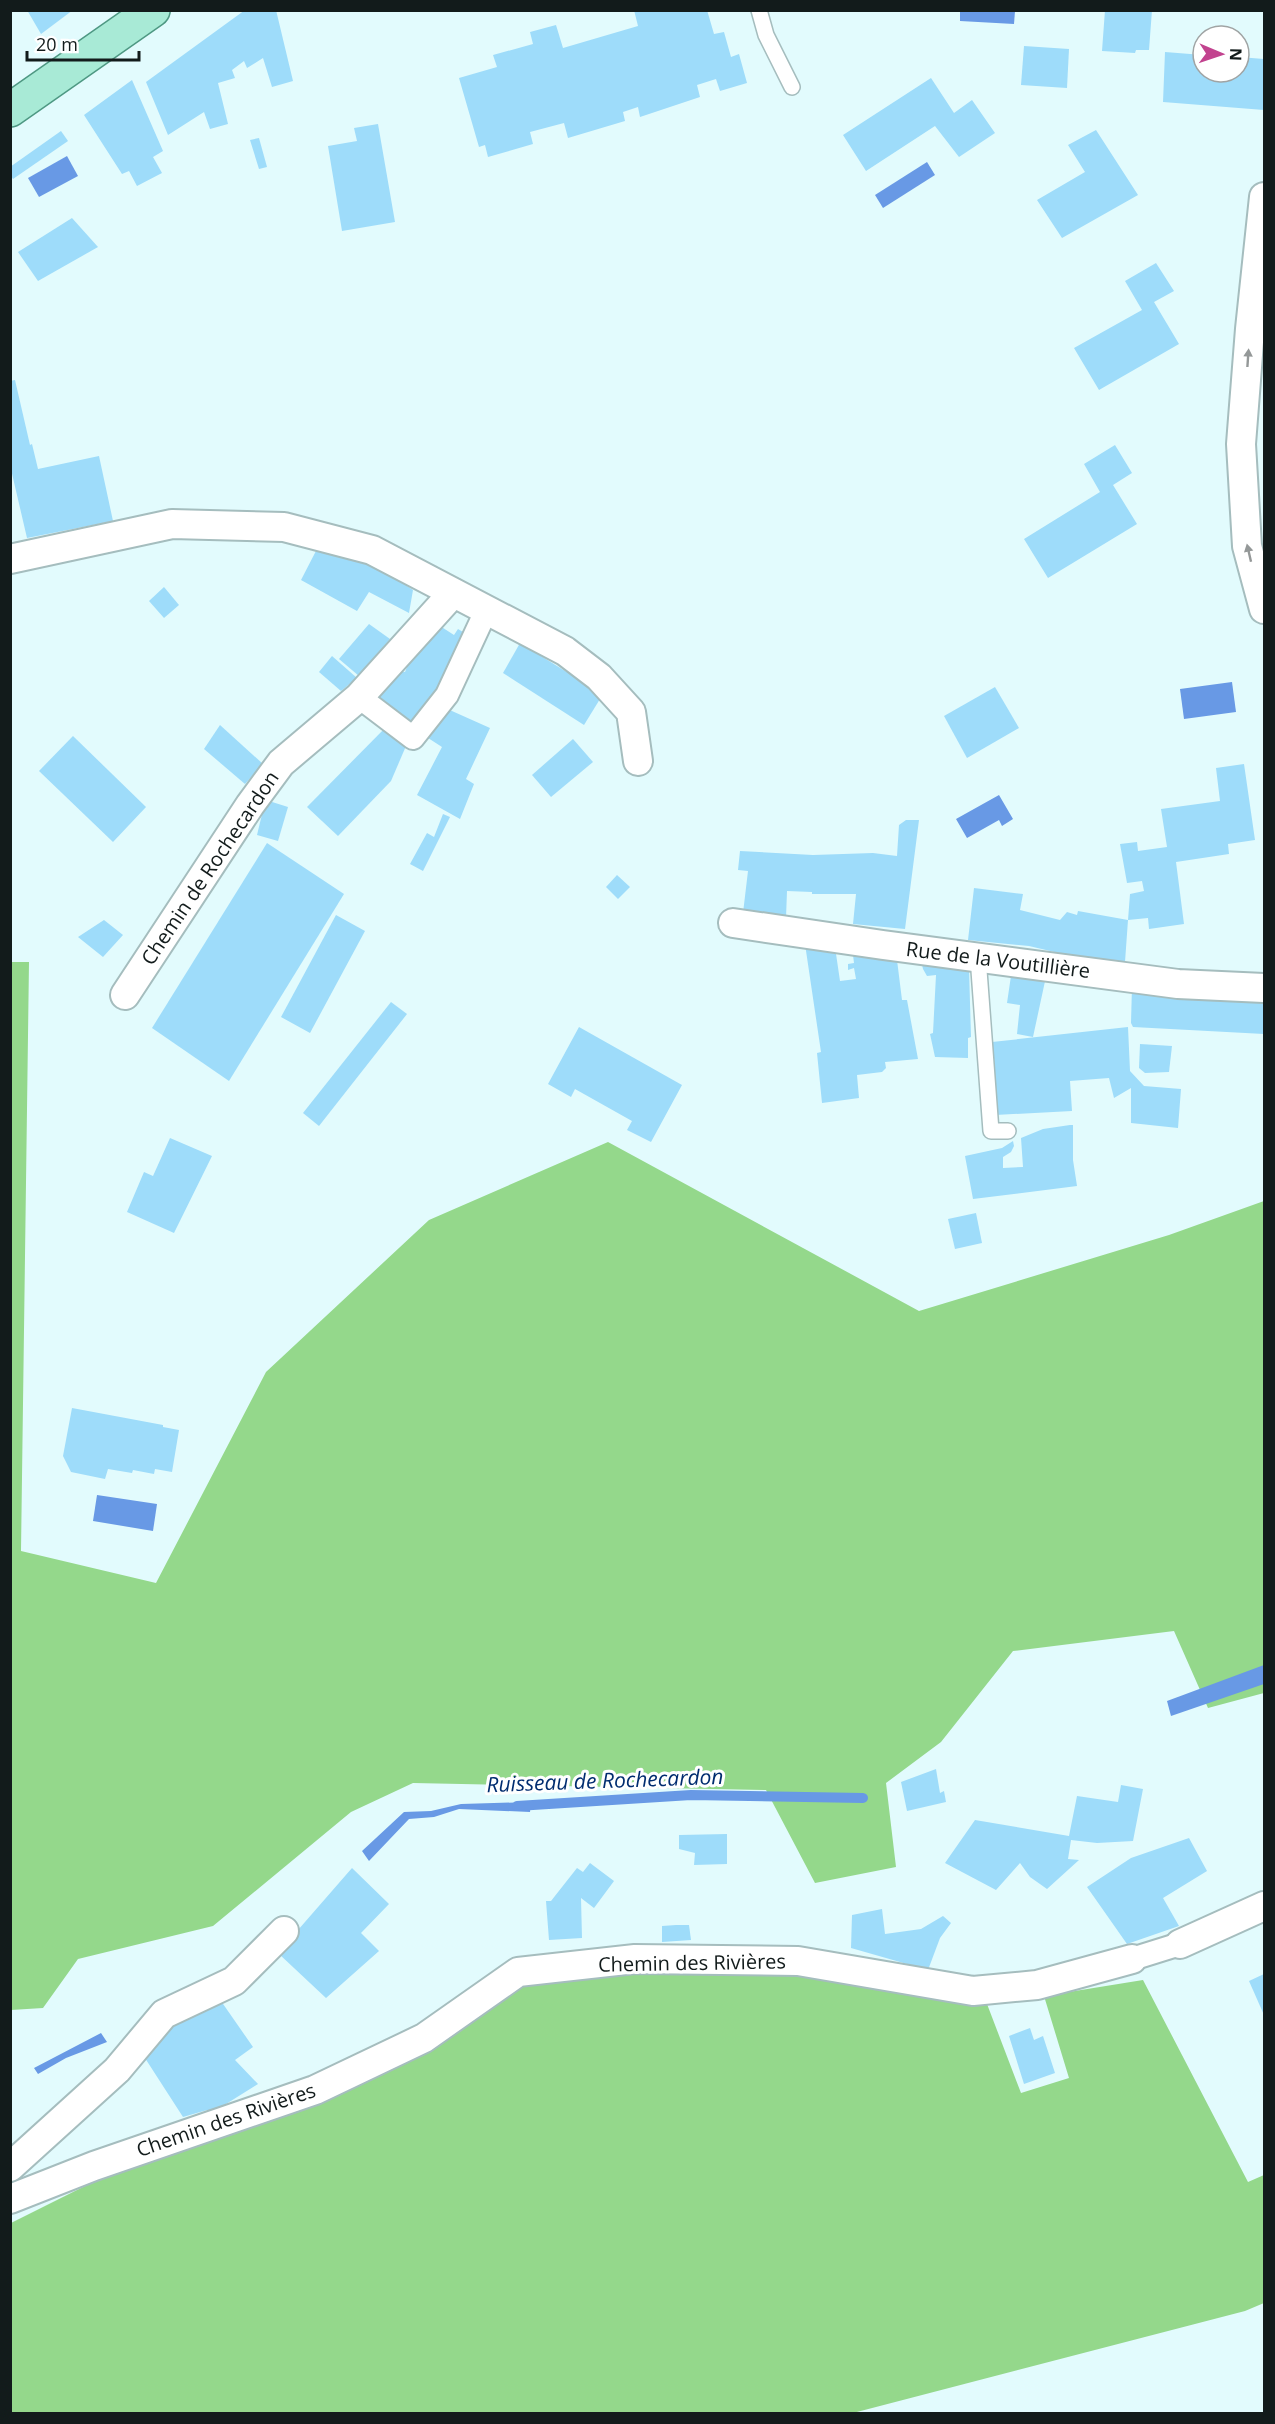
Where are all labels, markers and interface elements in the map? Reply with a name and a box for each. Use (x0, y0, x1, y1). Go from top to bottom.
scale bar (27, 24, 140, 62)
north arrow (1191, 24, 1251, 84)
text: 20 m (36, 32, 78, 56)
text: N (1225, 48, 1247, 61)
one-way arrow (1243, 349, 1252, 368)
one-way arrow (1244, 543, 1254, 562)
street label: Chemin de Rochecardon (134, 765, 285, 970)
street label: Rue de la Voutillière (904, 935, 1092, 984)
water label: Ruisseau de Rochecardon (486, 1762, 724, 1798)
street label: Chemin des Rivières (598, 1947, 786, 1978)
street label: Chemin des Rivières (133, 2076, 319, 2163)

